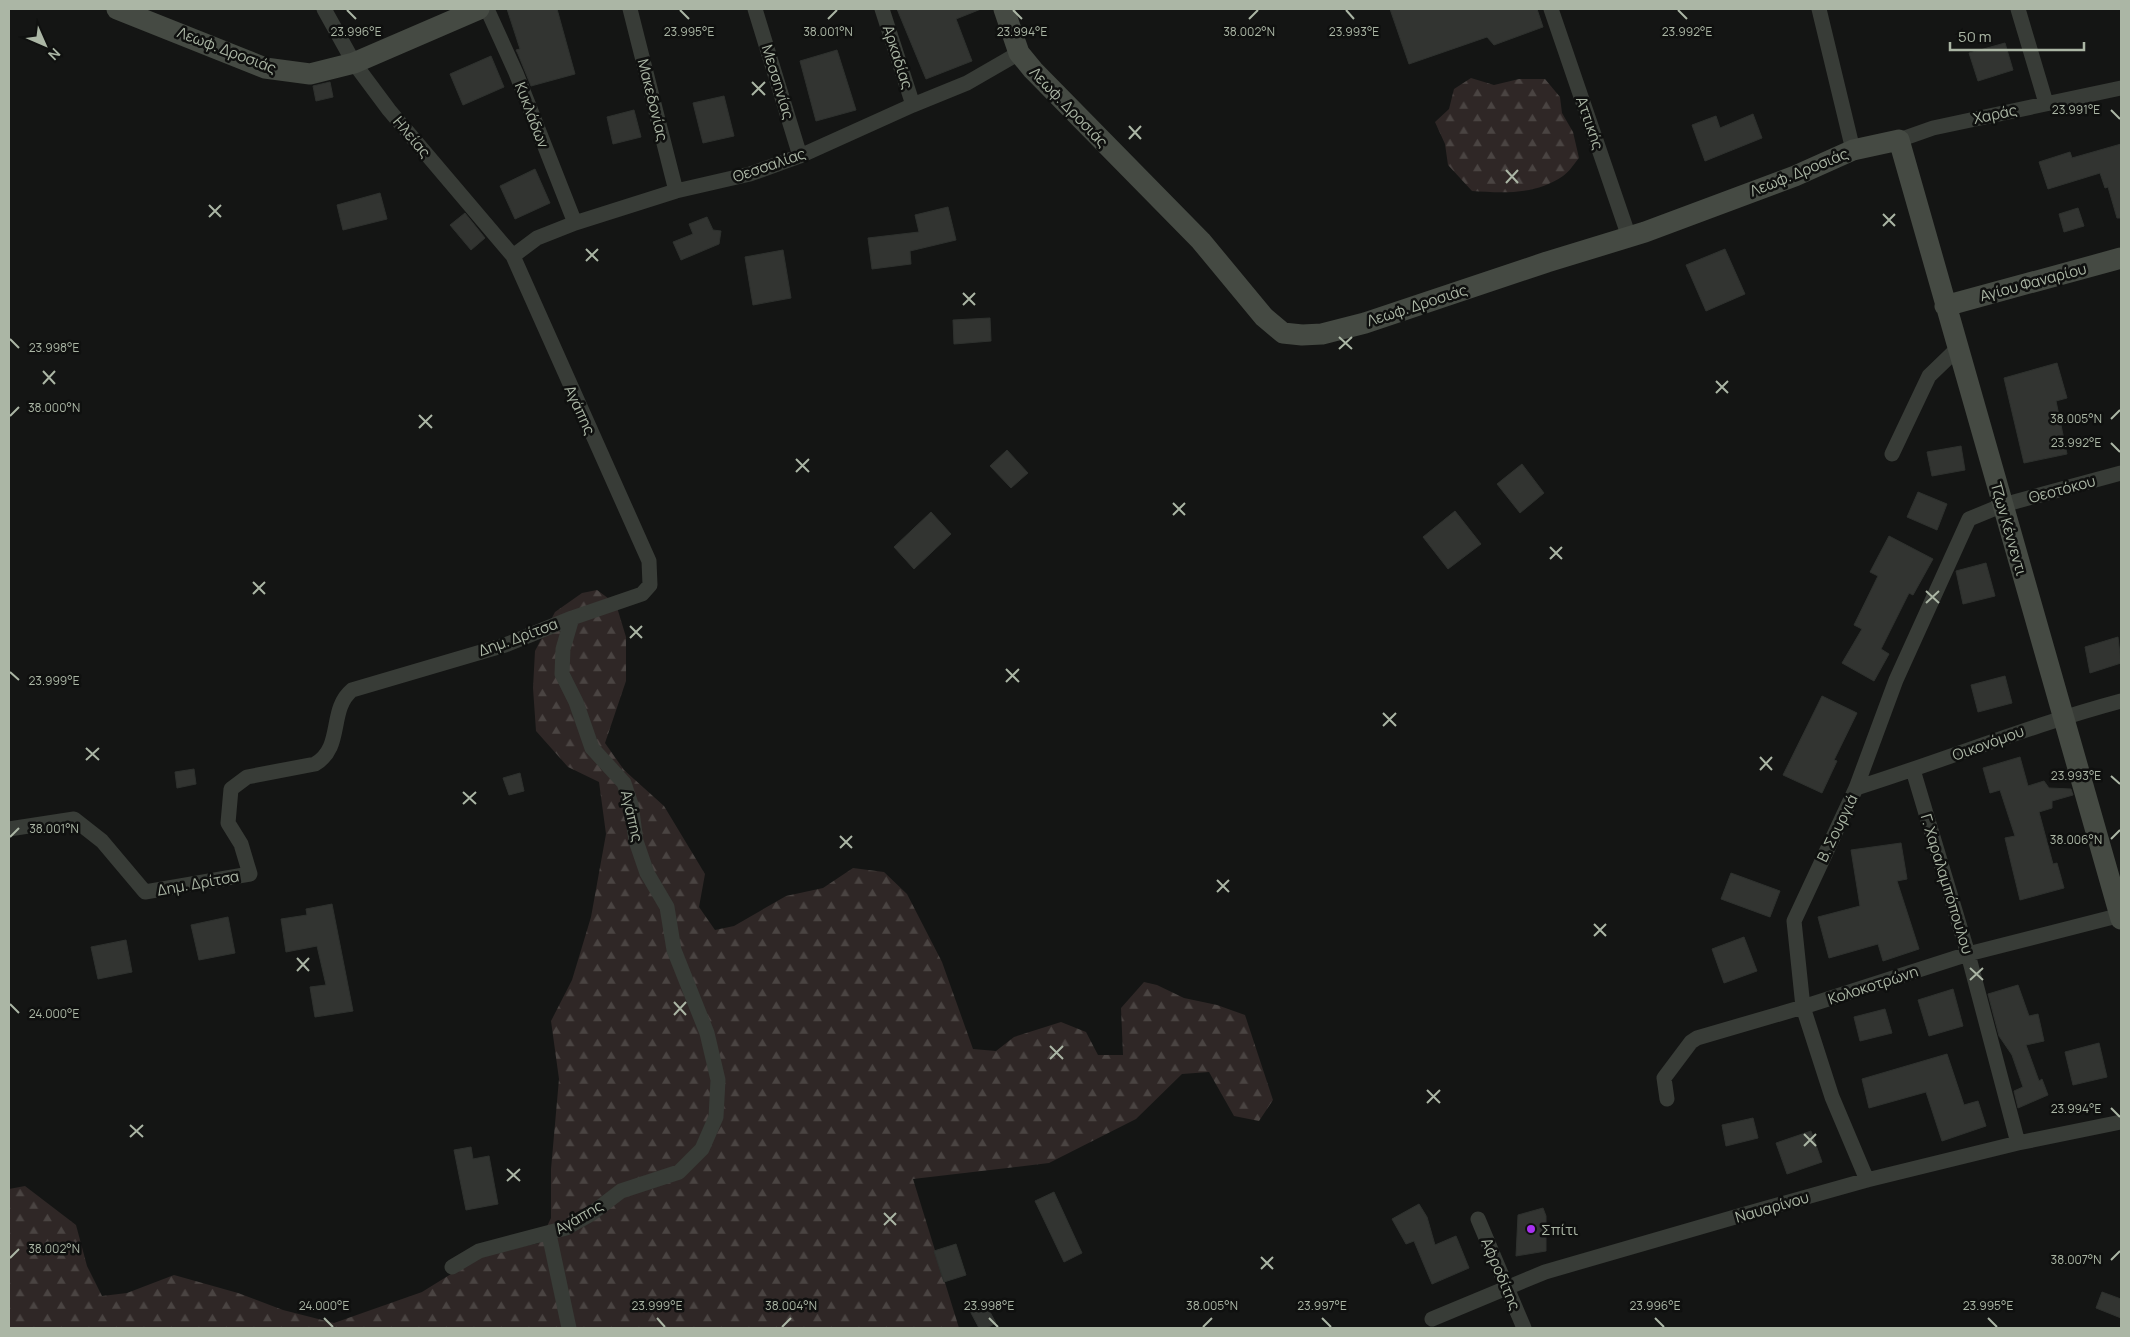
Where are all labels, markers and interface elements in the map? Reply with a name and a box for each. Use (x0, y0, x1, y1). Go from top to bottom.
north arrow (20, 20, 70, 70)
scale bar (1950, 20, 2084, 52)
street label: Λεωφ. Δροσιάς (174, 21, 280, 79)
street label: Αρκαδίας (878, 22, 918, 92)
text: 23.996°E (330, 23, 382, 40)
text: 23.995°E (664, 23, 714, 40)
text: 38.001°N (803, 23, 853, 40)
text: 23.994°E (997, 23, 1048, 40)
text: 38.002°N (1223, 23, 1275, 40)
text: 23.993°E (1329, 23, 1379, 40)
text: 23.992°E (1662, 23, 1712, 40)
text: 50 m (1958, 26, 1992, 47)
street label: Μεσσηνίας (757, 42, 799, 122)
text: N (44, 44, 65, 65)
street label: Μακεδονίας (633, 57, 673, 143)
street label: Λεωφ. Δροσιάς (1025, 62, 1113, 152)
street label: Κυκλάδων (510, 79, 554, 151)
street label: Αττικής (1571, 94, 1609, 152)
street label: Χαράς (1971, 99, 2019, 129)
text: 23.991°E (2052, 101, 2100, 118)
street label: Ηλείας (388, 112, 436, 162)
street label: Θεσσαλίας (730, 143, 808, 187)
street label: Λεωφ. Δροσιάς (1747, 143, 1851, 201)
street label: Αγίου Φαναρίου (1977, 258, 2089, 306)
street label: Λεωφ. Δροσιάς (1364, 279, 1470, 331)
text: 23.998°E (29, 339, 79, 356)
street label: Αγάπης (559, 382, 601, 438)
text: 38.000°N (28, 399, 80, 416)
text: 38.005°N (2050, 410, 2102, 427)
text: 23.992°E (2051, 434, 2101, 451)
street label: Θεοτόκου (2026, 470, 2098, 508)
street label: Τζων Κέννεντι (1986, 480, 2032, 578)
street label: Δημ. Δρίτσα (475, 613, 561, 661)
text: 23.999°E (28, 672, 80, 689)
street label: Οικονόμου (1949, 720, 2027, 766)
text: 23.993°E (2051, 767, 2101, 784)
street label: Αγάπης (616, 788, 648, 844)
street label: Β. Σουργιά (1812, 790, 1862, 866)
street label: Γ. Χαραλαμπόπουλου (1916, 811, 1978, 957)
text: 38.001°N (29, 820, 79, 837)
text: 38.006°N (2050, 831, 2102, 848)
street label: Δημ. Δρίτσα (155, 865, 241, 901)
street label: Κολοκοτρώνη (1825, 961, 1921, 1009)
text: 24.000°E (29, 1005, 79, 1022)
text: 23.994°E (2051, 1100, 2102, 1117)
street label: Ναυαρίνου (1733, 1186, 1811, 1228)
street label: Αγάπης (551, 1195, 607, 1239)
place label: Σπίτι (1541, 1219, 1578, 1240)
marker: Σπίτι (1525, 1223, 1537, 1235)
street label: Αφροδίτης (1476, 1235, 1526, 1313)
text: 38.002°N (28, 1240, 80, 1257)
text: 38.007°N (2051, 1251, 2101, 1268)
text: 24.000°E (299, 1297, 349, 1314)
text: 23.999°E (631, 1297, 683, 1314)
text: 38.004°N (765, 1297, 817, 1314)
text: 23.998°E (964, 1297, 1014, 1314)
text: 38.005°N (1186, 1297, 1238, 1314)
text: 23.997°E (1297, 1297, 1347, 1314)
text: 23.996°E (1629, 1297, 1681, 1314)
text: 23.995°E (1963, 1297, 2013, 1314)

